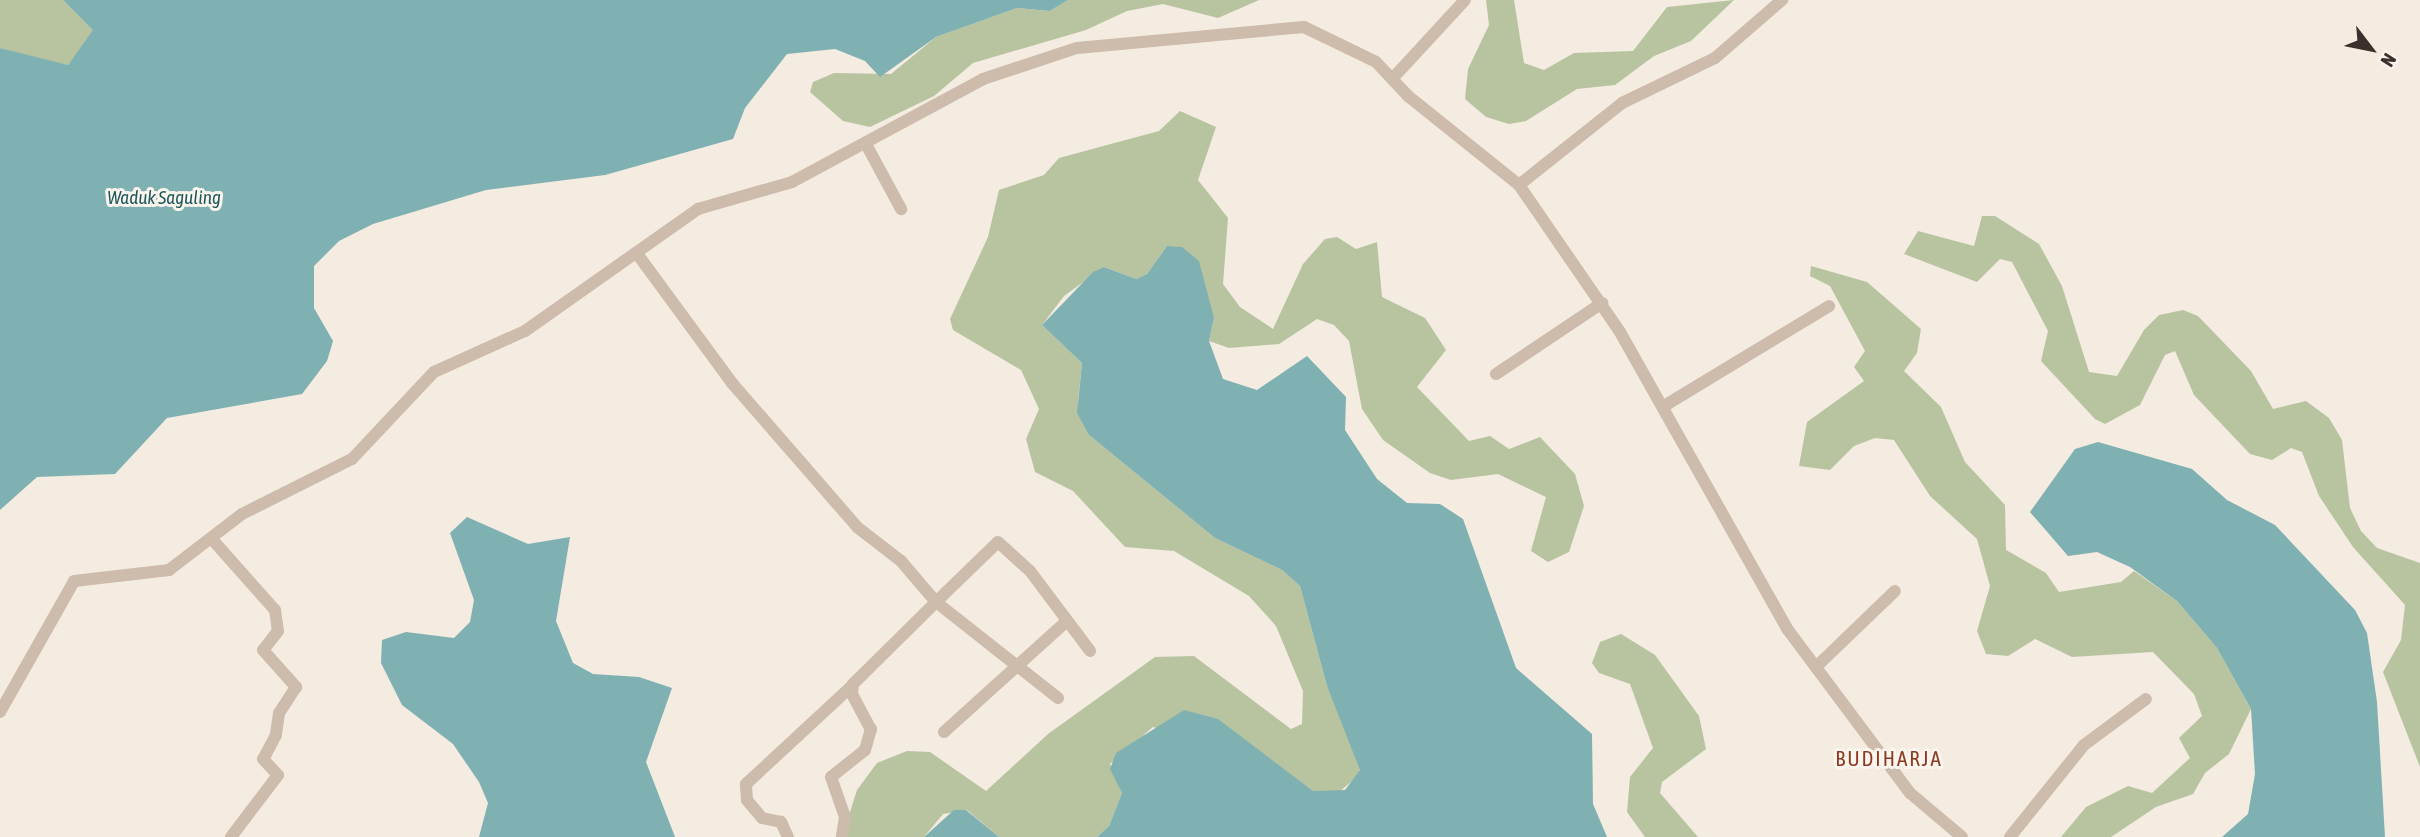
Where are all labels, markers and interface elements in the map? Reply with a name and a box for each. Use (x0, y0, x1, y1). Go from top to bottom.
north arrow (2336, 14, 2406, 84)
text: N (2377, 50, 2401, 71)
water label: Waduk Saguling (107, 187, 221, 209)
district label: BUDIHARJA (1836, 745, 1942, 771)

